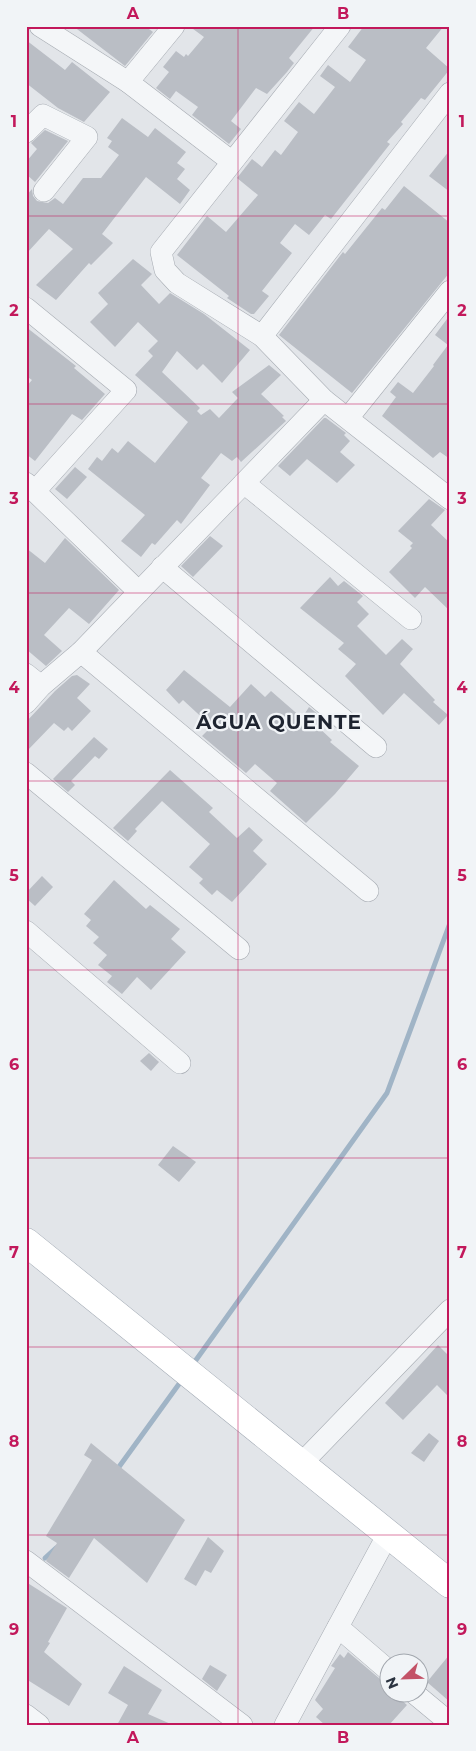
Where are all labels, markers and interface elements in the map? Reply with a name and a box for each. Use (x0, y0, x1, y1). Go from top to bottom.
text: A (126, 4, 140, 23)
text: B (337, 4, 349, 23)
text: 1 (11, 112, 17, 131)
text: 1 (459, 112, 465, 131)
text: 2 (9, 301, 19, 320)
text: 2 (457, 301, 467, 320)
text: 3 (8, 489, 19, 508)
text: 3 (456, 489, 467, 508)
text: 4 (8, 678, 20, 697)
text: 4 (456, 678, 468, 697)
district label: ÁGUA QUENTE (195, 710, 362, 734)
text: 5 (9, 866, 19, 885)
text: 5 (457, 866, 467, 885)
text: 6 (9, 1055, 19, 1074)
text: 6 (457, 1055, 467, 1074)
text: 7 (9, 1243, 19, 1262)
text: 7 (457, 1243, 467, 1262)
text: 8 (9, 1432, 19, 1451)
text: 8 (457, 1432, 467, 1451)
text: 9 (9, 1620, 19, 1639)
text: 9 (457, 1620, 467, 1639)
north arrow (378, 1654, 428, 1704)
text: N (382, 1674, 403, 1692)
text: A (126, 1728, 140, 1747)
text: B (337, 1728, 349, 1747)

